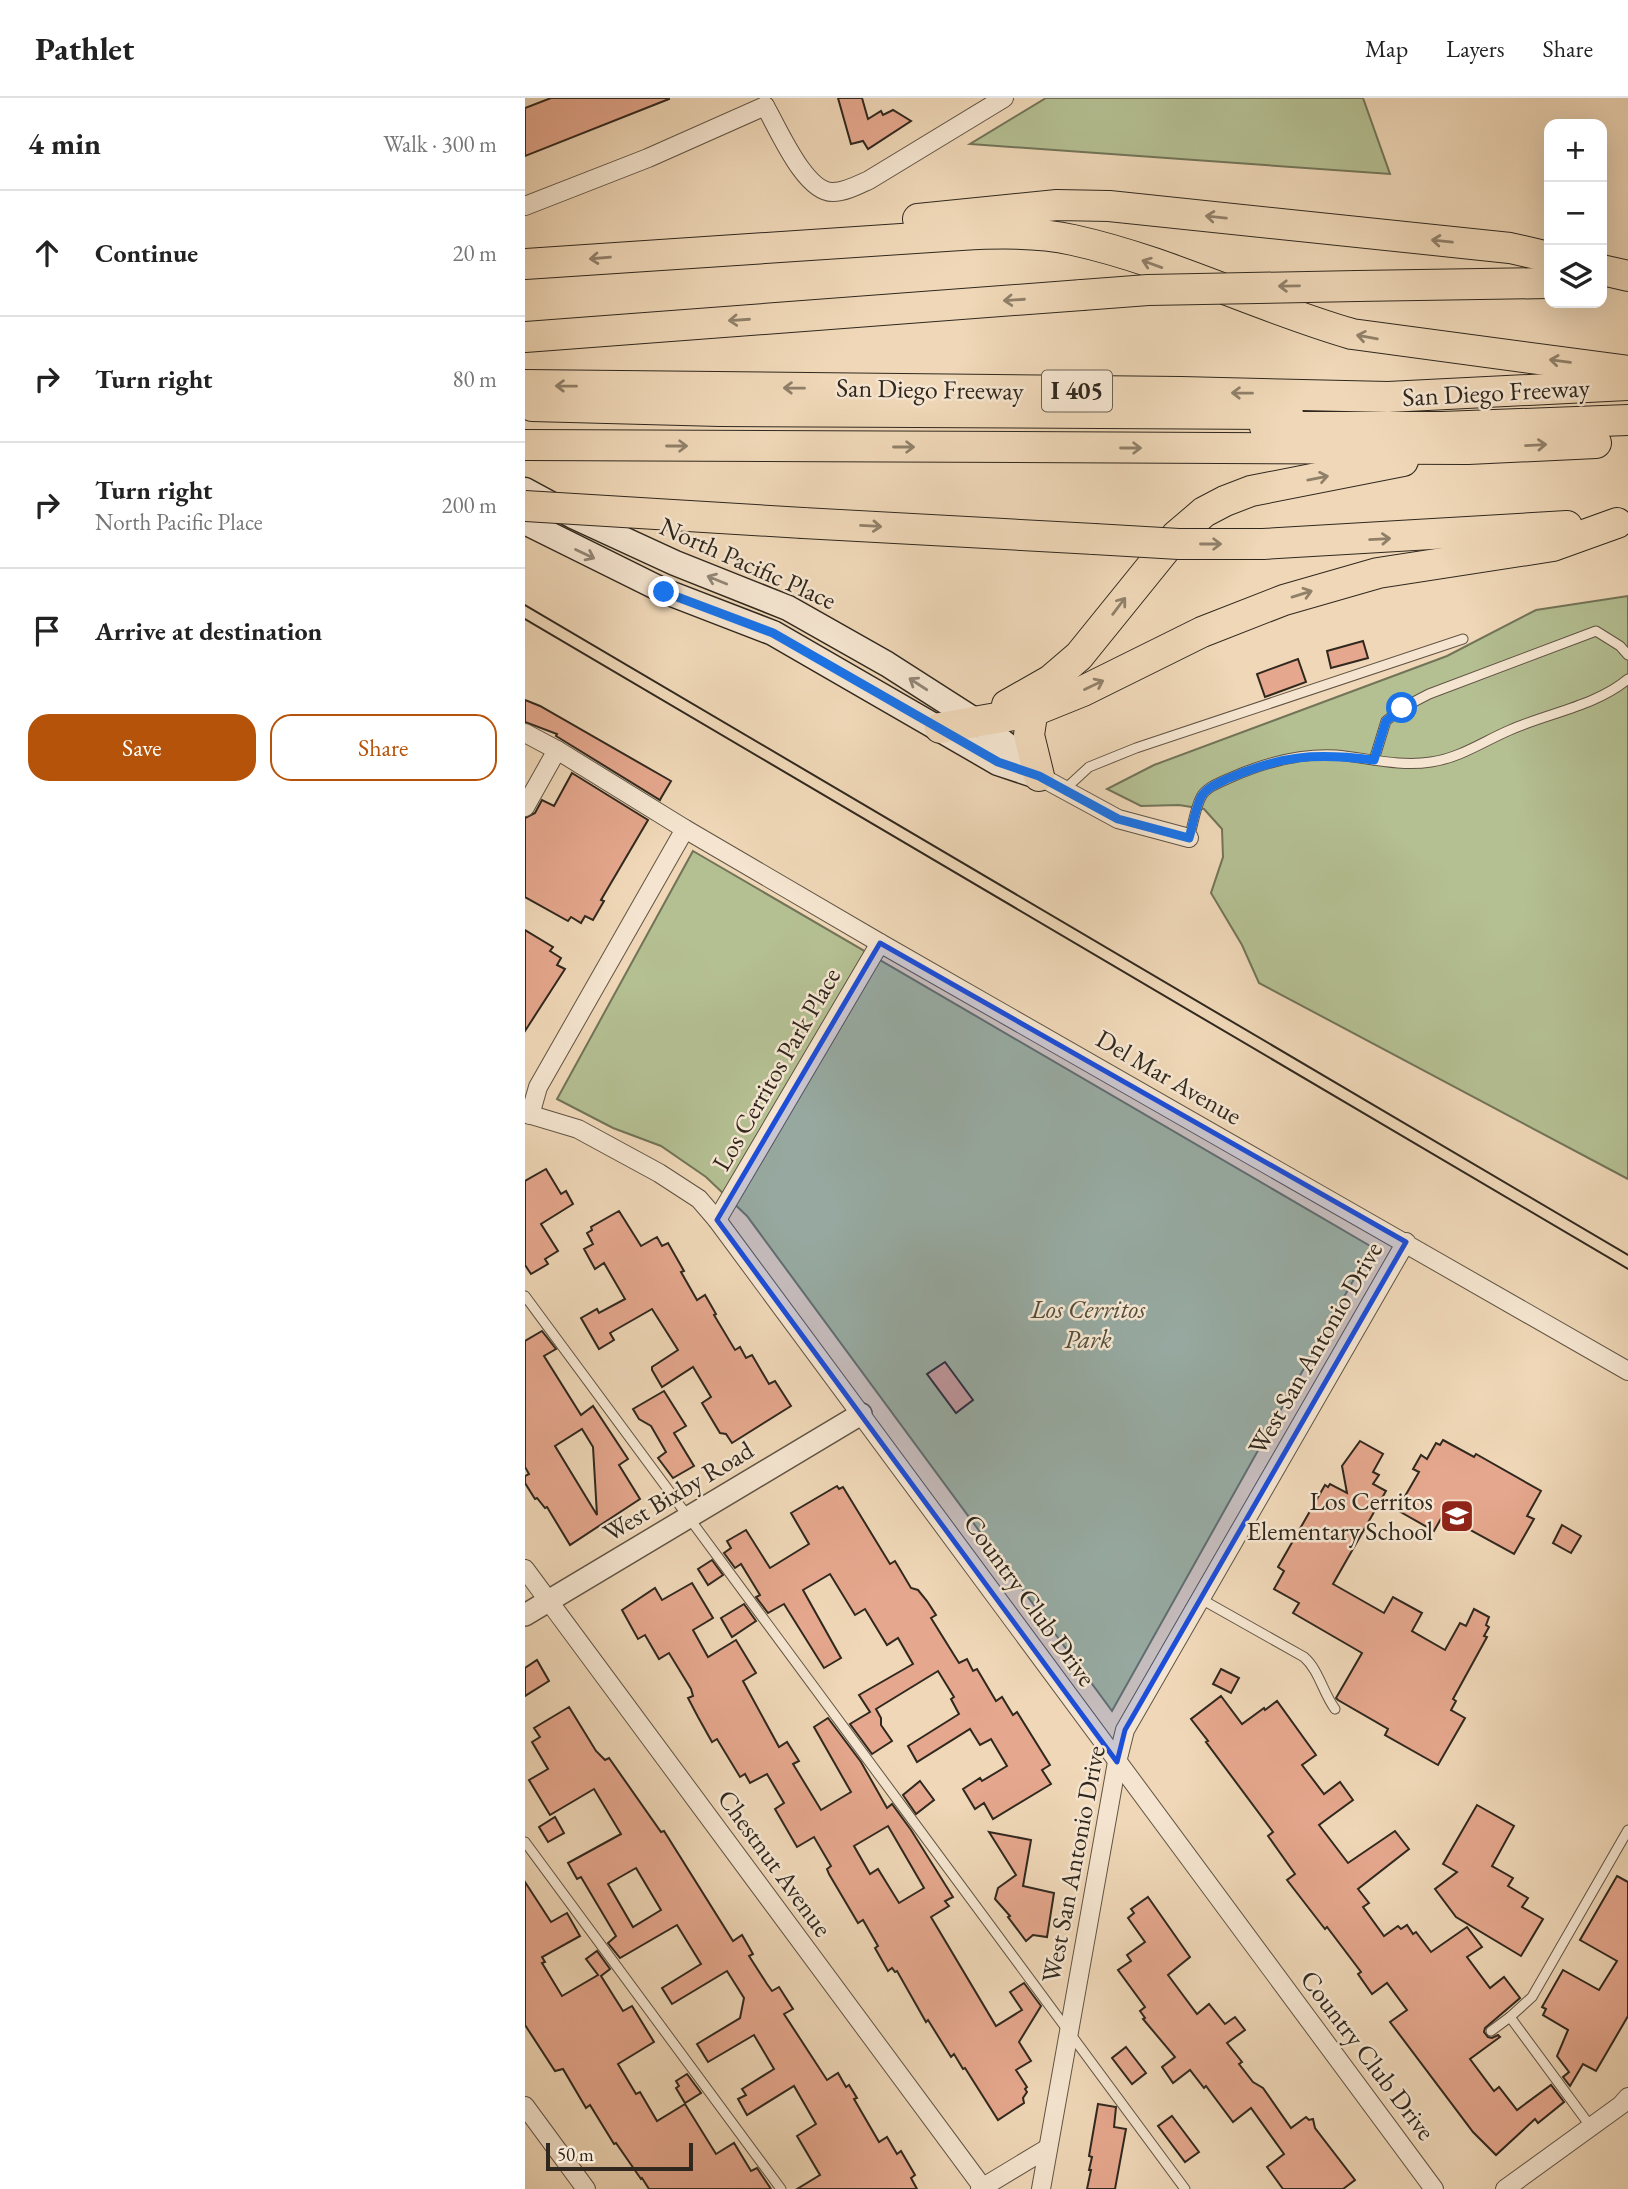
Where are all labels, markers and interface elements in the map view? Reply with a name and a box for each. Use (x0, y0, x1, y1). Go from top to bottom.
text: Pathlet (35, 27, 134, 70)
text: Map (1365, 33, 1408, 64)
text: Layers (1446, 33, 1505, 64)
text: Share (1543, 33, 1593, 64)
map controls (1544, 119, 1607, 308)
button: + (1544, 119, 1607, 182)
text: 4 min (28, 124, 101, 163)
text: Walk · 300 m (383, 129, 497, 159)
button: − (1544, 182, 1607, 245)
one-way arrow (1205, 210, 1227, 223)
icon: ahead (28, 234, 66, 272)
one-way arrow (1431, 235, 1454, 248)
text: Continue (95, 236, 198, 270)
text: 20 m (452, 238, 497, 268)
button: layers (1544, 245, 1607, 308)
one-way arrow (590, 252, 612, 265)
one-way arrow (1142, 257, 1164, 269)
one-way arrow (1277, 279, 1300, 293)
one-way arrow (1004, 294, 1026, 307)
one-way arrow (727, 314, 750, 327)
one-way arrow (1356, 330, 1379, 343)
one-way arrow (1550, 355, 1572, 368)
icon: right (28, 360, 66, 398)
text: Turn right (95, 362, 213, 396)
text: 80 m (452, 364, 497, 394)
street label: San Diego Freeway (836, 370, 1025, 408)
road number: I 405 (1042, 370, 1112, 412)
street label: San Diego Freeway (1401, 370, 1591, 414)
one-way arrow (555, 379, 578, 393)
one-way arrow (782, 381, 805, 395)
one-way arrow (1230, 386, 1253, 400)
one-way arrow (665, 439, 688, 453)
one-way arrow (1524, 439, 1547, 452)
one-way arrow (892, 440, 915, 454)
one-way arrow (1120, 441, 1143, 455)
one-way arrow (1306, 471, 1329, 485)
text: Turn right (95, 473, 213, 507)
icon: right (28, 486, 66, 524)
text: 200 m (441, 490, 497, 520)
text: North Pacific Place (95, 507, 263, 537)
street label: North Pacific Place (654, 509, 842, 617)
one-way arrow (859, 520, 882, 533)
one-way arrow (1368, 532, 1391, 545)
one-way arrow (1199, 537, 1222, 551)
one-way arrow (574, 547, 595, 561)
one-way arrow (707, 572, 728, 585)
route end (648, 576, 679, 607)
one-way arrow (1291, 587, 1313, 600)
one-way arrow (1111, 597, 1126, 616)
icon: arrive (28, 612, 66, 650)
text: Arrive at destination (95, 614, 322, 648)
one-way arrow (909, 677, 929, 691)
one-way arrow (1083, 678, 1104, 691)
route start (1386, 692, 1417, 723)
button: Save (28, 714, 256, 781)
button: Share (270, 714, 497, 781)
street label: Los Cerritos Park Place (704, 961, 848, 1177)
street label: Del Mar Avenue (1090, 1022, 1248, 1132)
street label: West San Antonio Drive (1240, 1235, 1390, 1461)
park label: Los Cerritos Park (1030, 1292, 1146, 1356)
street label: West Bixby Road (597, 1432, 760, 1549)
place label: Los Cerritos Elementary School (1246, 1484, 1433, 1548)
school or university icon: Los Cerritos Elementary School (1438, 1497, 1476, 1535)
street label: Country Club Drive (956, 1507, 1104, 1693)
street label: West San Antonio Drive (1033, 1742, 1113, 1986)
street label: Chestnut Avenue (710, 1783, 840, 1943)
street label: Country Club Drive (1293, 1963, 1443, 2147)
scale bar (546, 2140, 693, 2172)
text: 50 m (557, 2142, 594, 2167)

